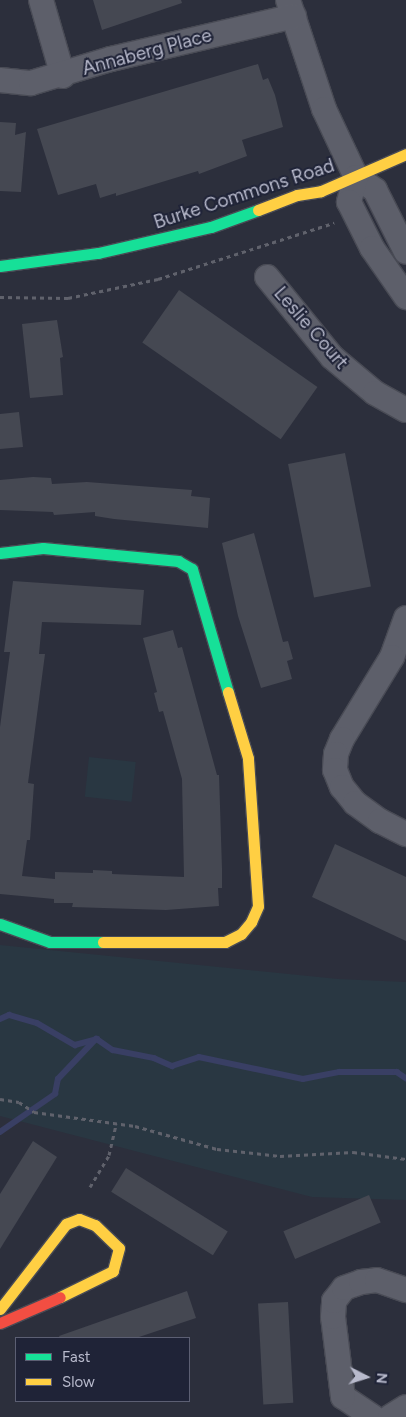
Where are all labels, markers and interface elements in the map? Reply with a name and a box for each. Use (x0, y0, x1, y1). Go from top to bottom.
street label: Annaberg Place (80, 24, 214, 80)
street label: Burke Commons Road (151, 154, 337, 234)
street label: Leslie Court (269, 282, 353, 374)
legend (15, 1337, 190, 1402)
text: Fast (62, 1348, 90, 1366)
north arrow (341, 1352, 391, 1402)
text: N (373, 1372, 390, 1384)
text: Slow (62, 1373, 95, 1391)

